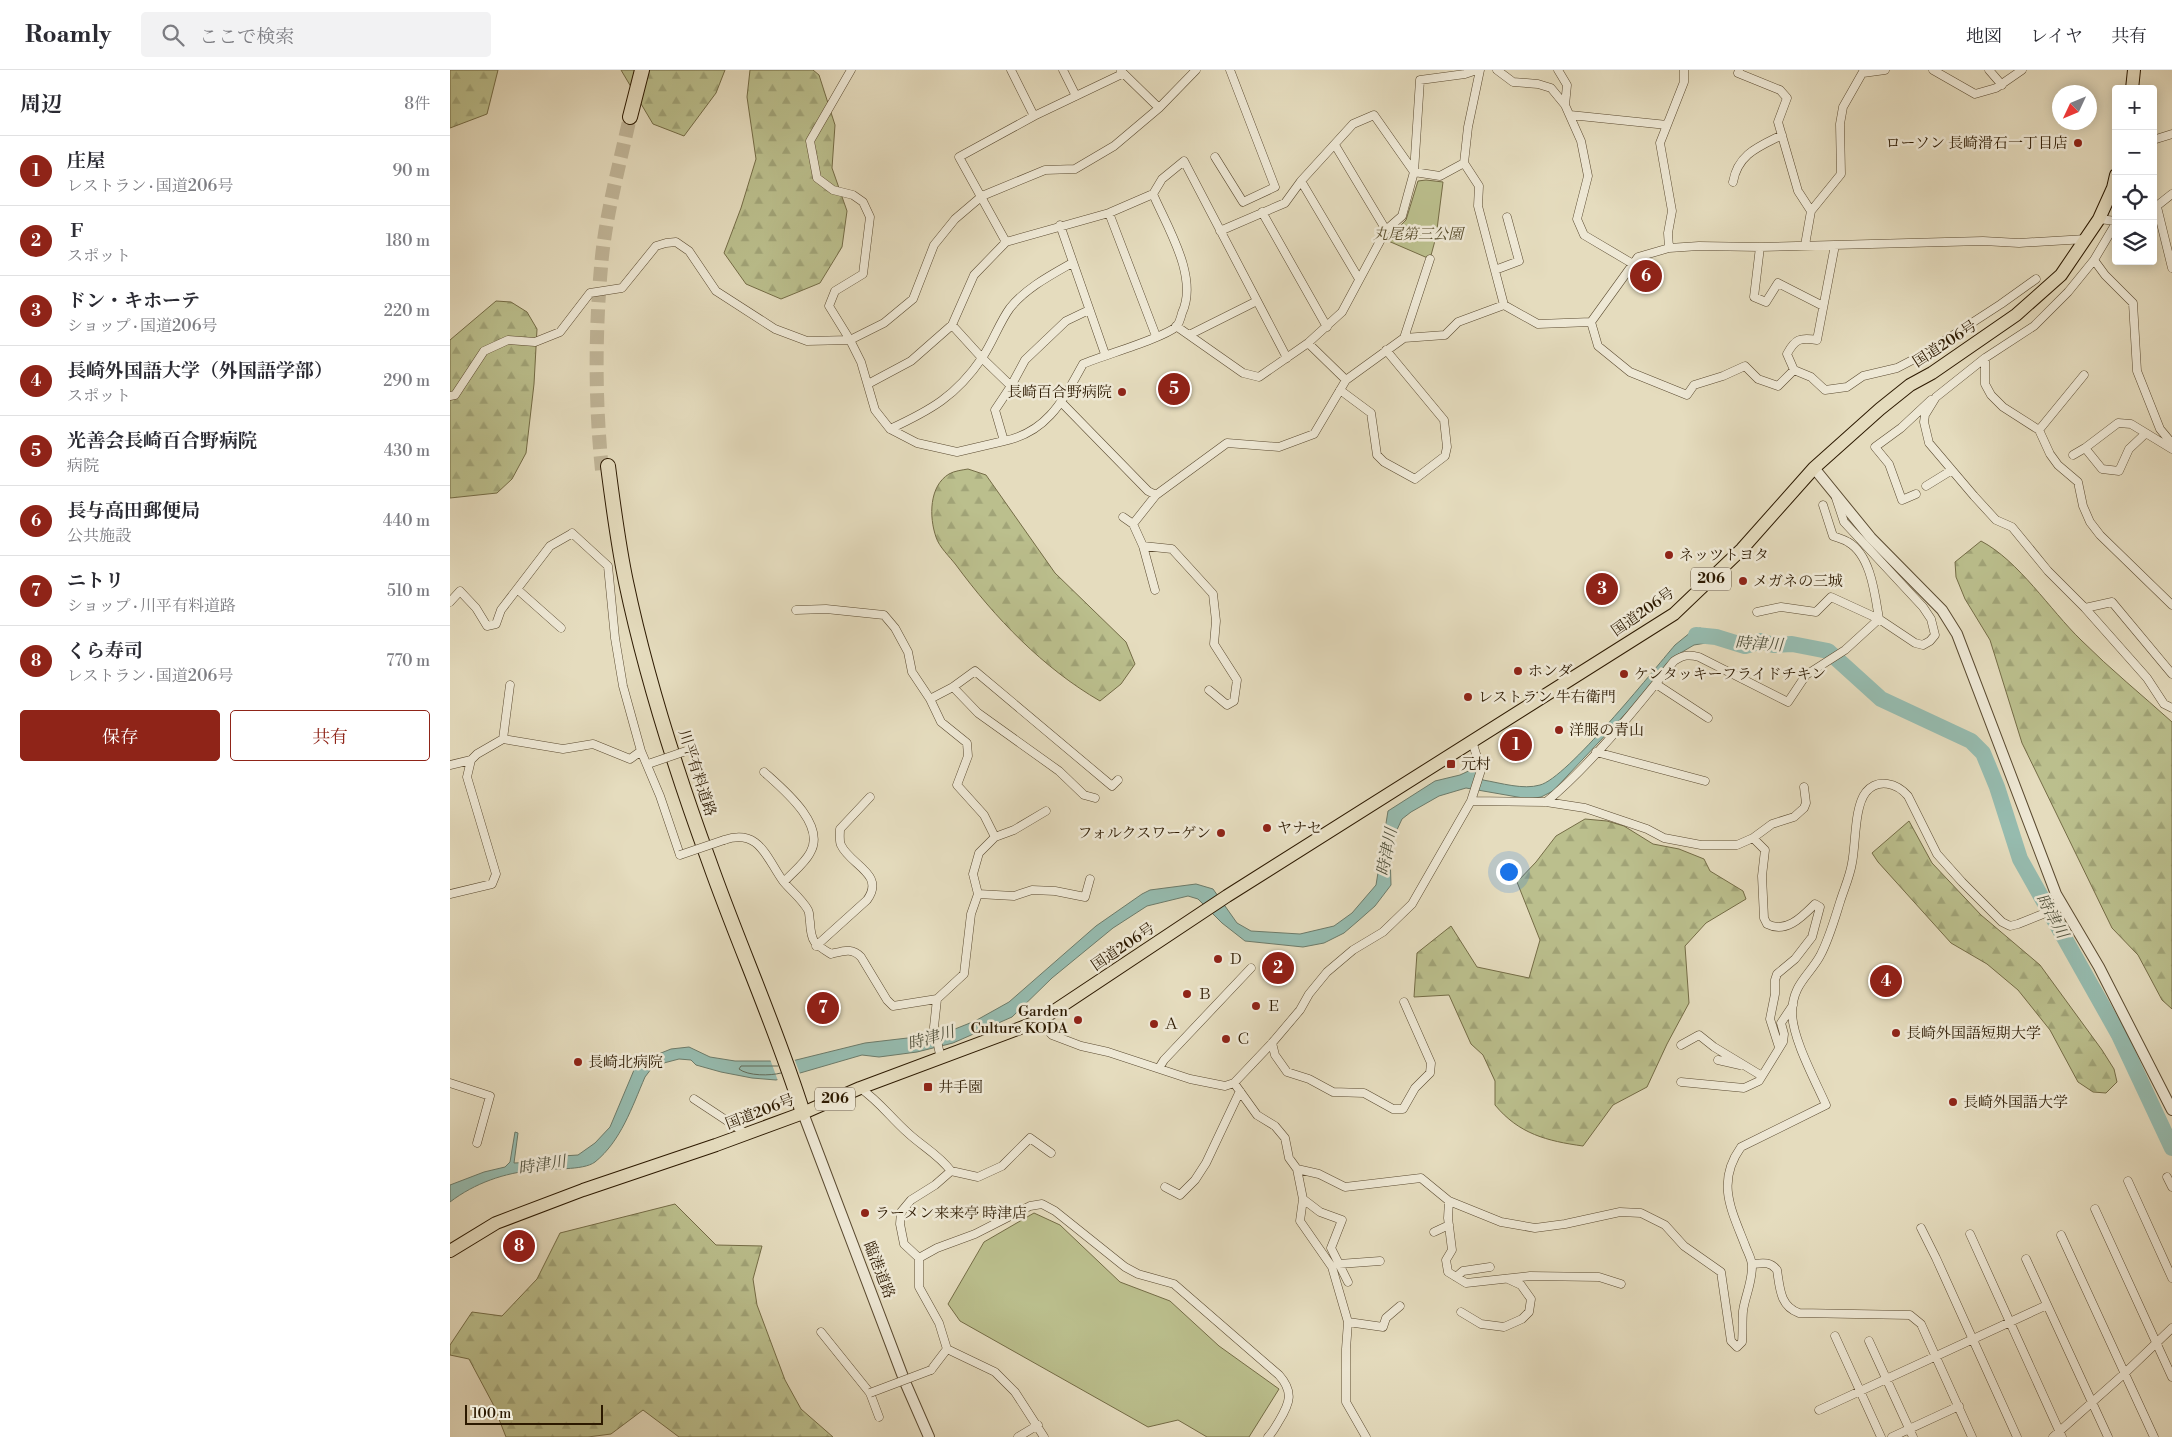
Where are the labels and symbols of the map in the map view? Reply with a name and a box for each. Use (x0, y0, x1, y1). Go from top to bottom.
north arrow (2052, 85, 2097, 130)
place label: ローソン 長崎滑石一丁目店 (1886, 134, 2068, 153)
marker: ローソン 長崎滑石一丁目店 (2072, 137, 2084, 149)
park label: 丸尾第三公園 (1373, 225, 1466, 244)
pin: 6 (1630, 257, 1662, 295)
street label: 国道206号 (1909, 316, 1981, 372)
pin: 5 (1158, 370, 1190, 408)
place label: 長崎百合野病院 (1007, 383, 1112, 402)
marker: 長崎百合野病院 (1116, 386, 1128, 398)
place label: ネッツトヨタ (1679, 546, 1769, 565)
marker: ネッツトヨタ (1663, 549, 1675, 561)
road number: 206 (1691, 568, 1731, 590)
pin: 3 (1586, 570, 1618, 608)
place label: メガネの三城 (1753, 572, 1843, 591)
marker: メガネの三城 (1737, 575, 1749, 587)
street label: 国道206号 (1608, 583, 1678, 641)
water label: 時津川 (1735, 633, 1785, 655)
place label: ホンダ (1528, 662, 1572, 681)
marker: ホンダ (1512, 665, 1524, 677)
place label: ケンタッキーフライドチキン (1634, 665, 1826, 684)
marker: ケンタッキーフライドチキン (1618, 668, 1630, 680)
place label: レストラン 牛右衛門 (1478, 688, 1616, 707)
marker: レストラン 牛右衛門 (1462, 691, 1474, 703)
place label: 洋服の青山 (1569, 721, 1644, 740)
marker: 洋服の青山 (1553, 724, 1565, 736)
pin: 1 (1500, 726, 1532, 764)
street label: 川平有料道路 (674, 727, 720, 819)
place label: 元村 (1461, 755, 1491, 774)
marker: 元村 (1445, 758, 1457, 770)
place label: ヤナセ (1277, 819, 1322, 838)
marker: ヤナセ (1261, 822, 1273, 834)
place label: フォルクスワーゲン (1077, 824, 1211, 843)
water label: 時津川 (1373, 825, 1402, 877)
marker: フォルクスワーゲン (1215, 827, 1227, 839)
your location (1496, 859, 1522, 885)
water label: 時津川 (2032, 890, 2073, 944)
street label: 国道206号 (1088, 919, 1158, 975)
pin: 2 (1262, 949, 1294, 987)
place label: Ｄ (1228, 950, 1243, 969)
marker: Ｄ (1212, 953, 1224, 965)
pin: 4 (1870, 962, 1902, 1000)
place label: Ｂ (1197, 985, 1212, 1004)
marker: Ｂ (1181, 988, 1193, 1000)
pin: 7 (807, 989, 839, 1027)
place label: Ｅ (1266, 997, 1281, 1016)
marker: Ｅ (1250, 1000, 1262, 1012)
place label: Garden Culture KODA (971, 1002, 1069, 1038)
marker: Garden Culture KODA (1072, 1014, 1084, 1026)
place label: Ａ (1164, 1015, 1179, 1034)
marker: Ａ (1148, 1018, 1160, 1030)
water label: 時津川 (905, 1021, 959, 1054)
place label: 長崎外国語短期大学 (1906, 1024, 2041, 1043)
marker: 長崎外国語短期大学 (1890, 1027, 1902, 1039)
place label: Ｃ (1236, 1030, 1251, 1049)
marker: Ｃ (1220, 1033, 1232, 1045)
place label: 長崎北病院 (588, 1053, 663, 1072)
marker: 長崎北病院 (572, 1056, 584, 1068)
place label: 井手園 (938, 1078, 983, 1097)
marker: 井手園 (922, 1081, 934, 1093)
road number: 206 (815, 1088, 855, 1110)
street label: 国道206号 (723, 1090, 797, 1134)
place label: 長崎外国語大学 (1963, 1093, 2068, 1112)
marker: 長崎外国語大学 (1947, 1096, 1959, 1108)
water label: 時津川 (517, 1151, 569, 1179)
place label: ラーメン来来亭 時津店 (875, 1204, 1027, 1223)
marker: ラーメン来来亭 時津店 (859, 1207, 871, 1219)
pin: 8 (503, 1227, 535, 1265)
street label: 臨港道路 (859, 1239, 899, 1301)
scale bar (465, 1402, 602, 1425)

